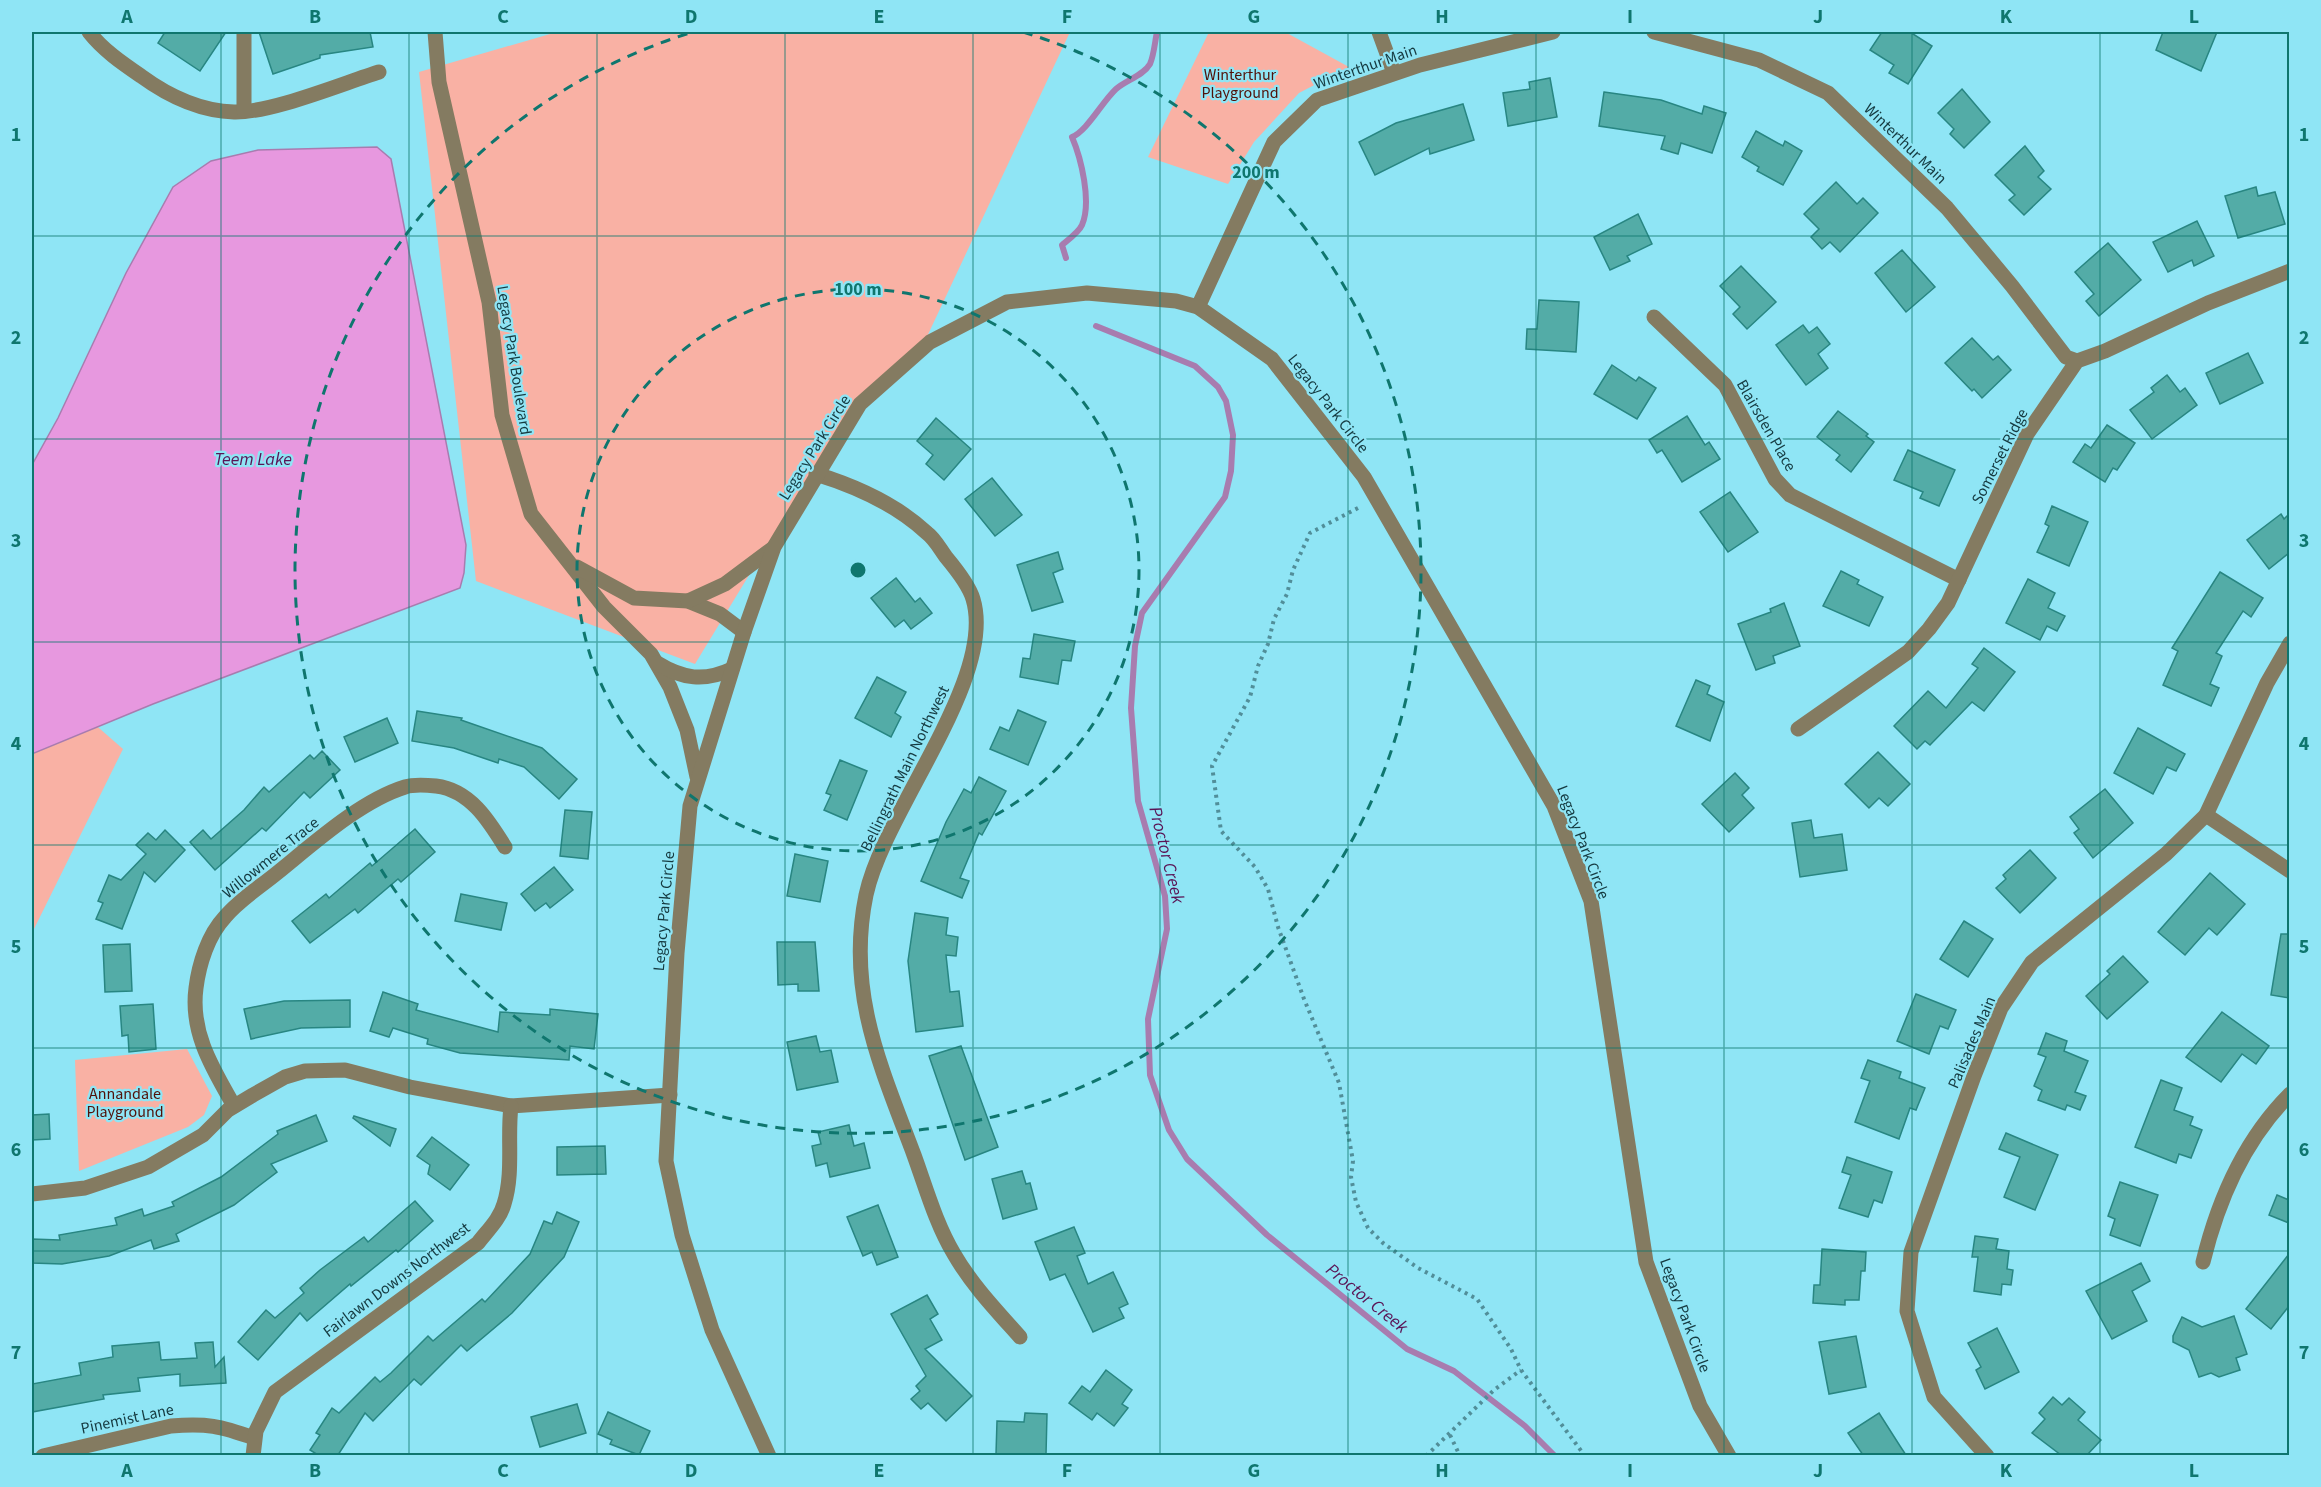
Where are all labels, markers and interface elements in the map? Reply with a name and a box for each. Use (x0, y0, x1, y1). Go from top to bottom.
text: A (120, 3, 133, 31)
text: B (309, 3, 321, 31)
text: C (497, 3, 509, 31)
text: D (685, 3, 697, 31)
text: E (874, 3, 884, 31)
text: F (1062, 3, 1072, 31)
text: G (1248, 3, 1260, 31)
text: H (1435, 3, 1449, 31)
text: I (1627, 3, 1633, 31)
text: J (1813, 3, 1823, 31)
text: K (2000, 3, 2013, 31)
text: L (2189, 3, 2199, 31)
street label: Winterthur Main (1311, 39, 1420, 95)
park label: Winterthur Playground (1201, 64, 1279, 104)
street label: Winterthur Main (1859, 98, 1952, 189)
text: 1 (11, 121, 21, 149)
text: 1 (2299, 121, 2309, 149)
text: 200 m (1232, 160, 1280, 185)
text: 100 m (834, 277, 882, 302)
street label: Legacy Park Boulevard (491, 284, 537, 436)
text: 2 (11, 324, 21, 352)
text: 2 (2299, 324, 2309, 352)
street label: Legacy Park Circle (1283, 349, 1374, 458)
street label: Blairsden Place (1731, 376, 1801, 475)
street label: Legacy Park Circle (774, 391, 856, 504)
street label: Somerset Ridge (1966, 405, 2033, 508)
water label: Teem Lake (214, 447, 292, 472)
text: 3 (11, 527, 21, 555)
text: 3 (2299, 527, 2309, 555)
centre of rings (848, 560, 868, 580)
street label: Bellingrath Main Northwest (855, 681, 955, 855)
text: 4 (11, 730, 22, 758)
text: 4 (2299, 730, 2310, 758)
street label: Legacy Park Circle (1551, 782, 1615, 902)
water label: Proctor Creek (1142, 804, 1191, 907)
street label: Willowmere Trace (218, 812, 324, 904)
street label: Legacy Park Circle (648, 850, 680, 972)
text: 5 (11, 933, 21, 961)
text: 5 (2299, 933, 2309, 961)
street label: Palisades Main (1943, 993, 2001, 1092)
park label: Annandale Playground (86, 1083, 164, 1123)
text: 6 (11, 1136, 21, 1164)
text: 6 (2299, 1136, 2309, 1164)
street label: Fairlawn Downs Northwest (319, 1217, 475, 1342)
street label: Legacy Park Circle (1654, 1255, 1716, 1376)
water label: Proctor Creek (1320, 1257, 1413, 1340)
text: 7 (11, 1339, 21, 1367)
text: 7 (2299, 1339, 2309, 1367)
street label: Pinemist Lane (79, 1398, 176, 1440)
text: A (120, 1457, 133, 1485)
text: B (309, 1457, 321, 1485)
text: C (497, 1457, 509, 1485)
text: D (685, 1457, 697, 1485)
text: E (874, 1457, 884, 1485)
text: F (1062, 1457, 1072, 1485)
text: G (1248, 1457, 1260, 1485)
text: H (1435, 1457, 1449, 1485)
text: I (1627, 1457, 1633, 1485)
text: J (1813, 1457, 1823, 1485)
text: K (2000, 1457, 2013, 1485)
text: L (2189, 1457, 2199, 1485)

